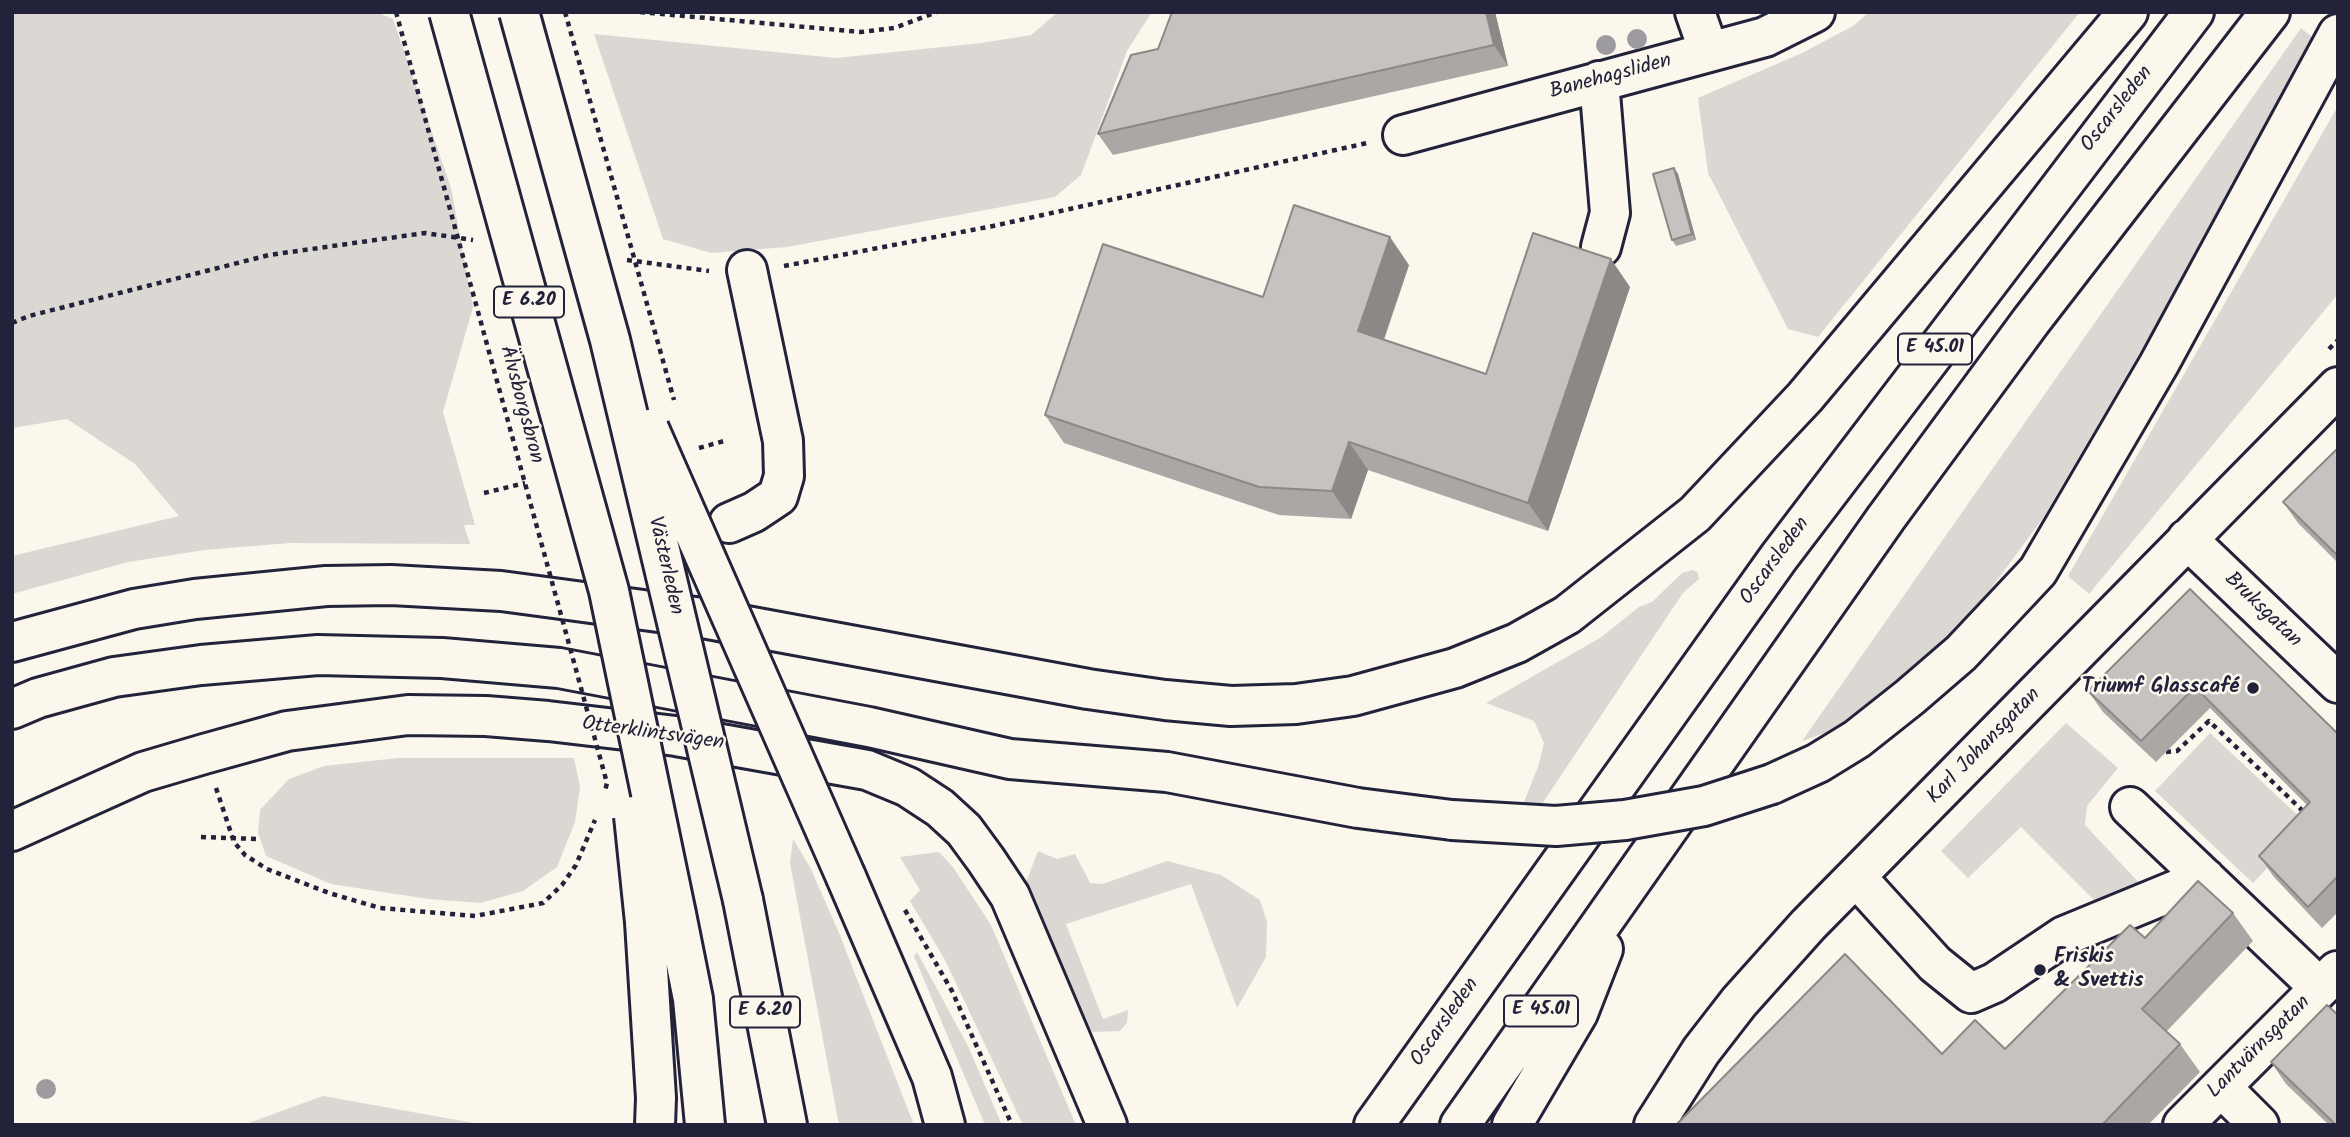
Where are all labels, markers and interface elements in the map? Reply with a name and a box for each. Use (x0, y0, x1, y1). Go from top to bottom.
street label: Banehagsliden (1547, 50, 1675, 106)
street label: Oscarsleden (2076, 62, 2160, 158)
road number: E 6.20 (494, 286, 564, 318)
road number: E 45.01 (1898, 334, 1972, 364)
street label: Älvsborgsbron (492, 343, 548, 467)
street label: Oscarsleden (1736, 513, 1816, 611)
street label: Västerleden (640, 514, 688, 618)
street label: Bruksgatan (2218, 568, 2306, 654)
place label: Triumf Glasscafé (2082, 675, 2239, 701)
marker: Triumf Glasscafé (2245, 680, 2261, 696)
street label: Karl Johansgatan (1923, 683, 2047, 811)
street label: Otterklintsvägen (580, 713, 726, 757)
place label: Friskis & Svettis (2054, 945, 2144, 995)
marker: Friskis & Svettis (2032, 962, 2048, 978)
street label: Oscarsleden (1406, 974, 1486, 1072)
street label: Lantvärnsgatan (2203, 991, 2317, 1105)
road number: E 45.01 (1504, 995, 1578, 1026)
road number: E 6.20 (730, 996, 800, 1028)

